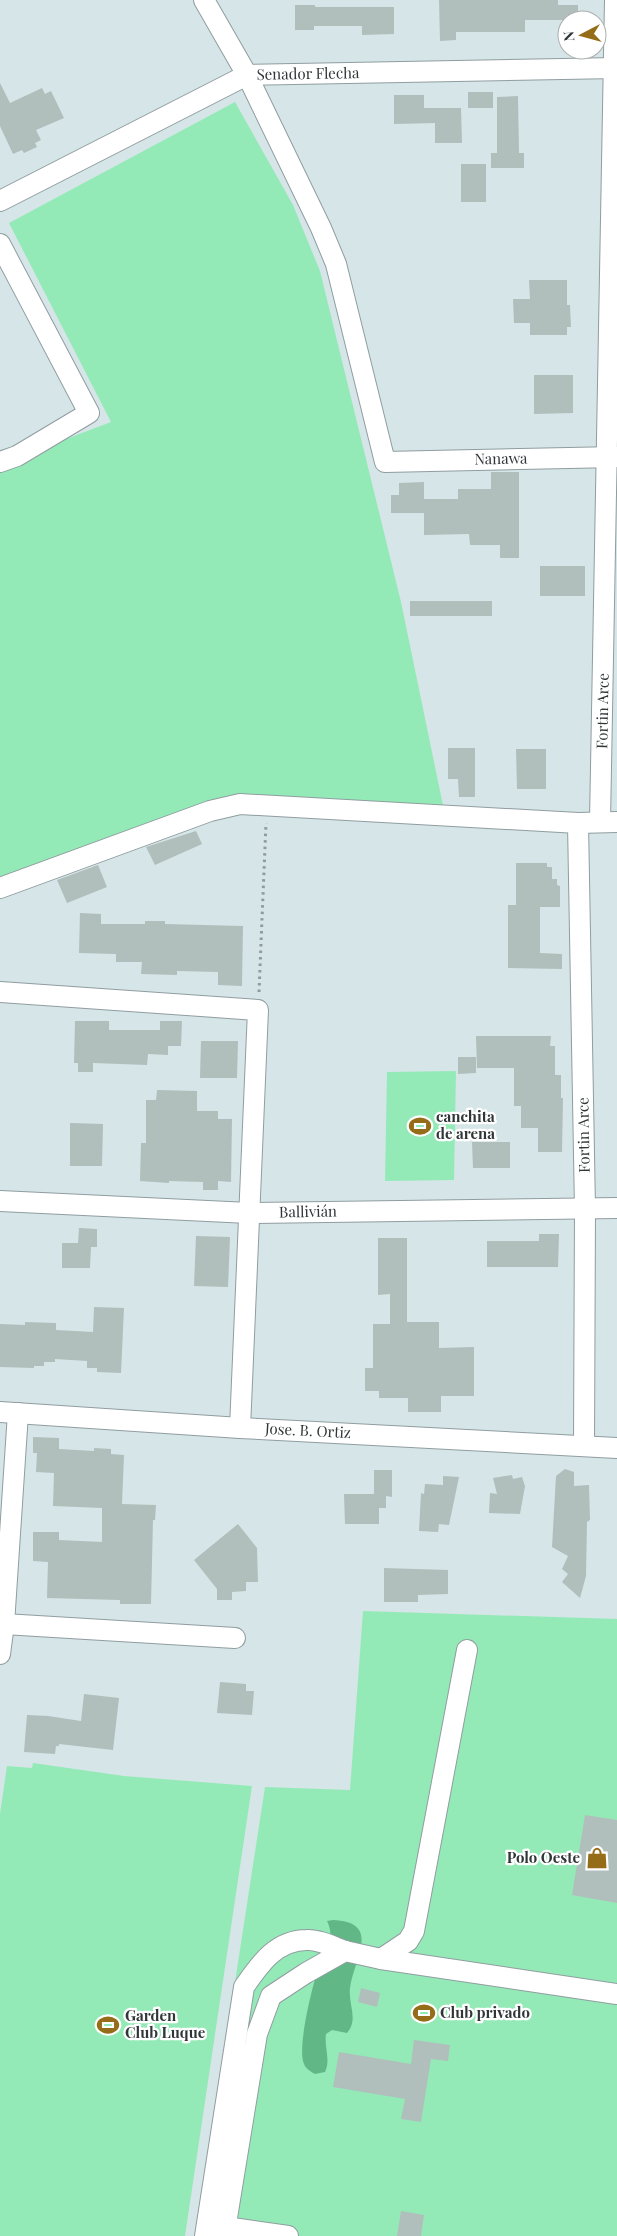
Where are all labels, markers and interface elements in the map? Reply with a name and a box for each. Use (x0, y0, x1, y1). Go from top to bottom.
north arrow (557, 10, 607, 60)
text: N (559, 30, 579, 42)
street label: Senador Flecha (256, 62, 360, 84)
street label: Nanawa (474, 448, 528, 468)
street label: Fortin Arce (591, 673, 613, 749)
street label: Fortin Arce (572, 1097, 594, 1173)
place label: canchita de arena (436, 1106, 495, 1143)
sports icon: canchita de arena (407, 1113, 433, 1139)
street label: Ballivián (279, 1200, 337, 1222)
street label: Jose. B. Ortiz (264, 1418, 352, 1442)
shop icon: Polo Oeste (584, 1845, 610, 1871)
place label: Polo Oeste (507, 1847, 580, 1867)
sports icon: Club privado (411, 2000, 437, 2026)
place label: Club privado (440, 2002, 530, 2022)
place label: Garden Club Luque (125, 2005, 206, 2042)
sports icon: Garden Club Luque (95, 2012, 121, 2038)

